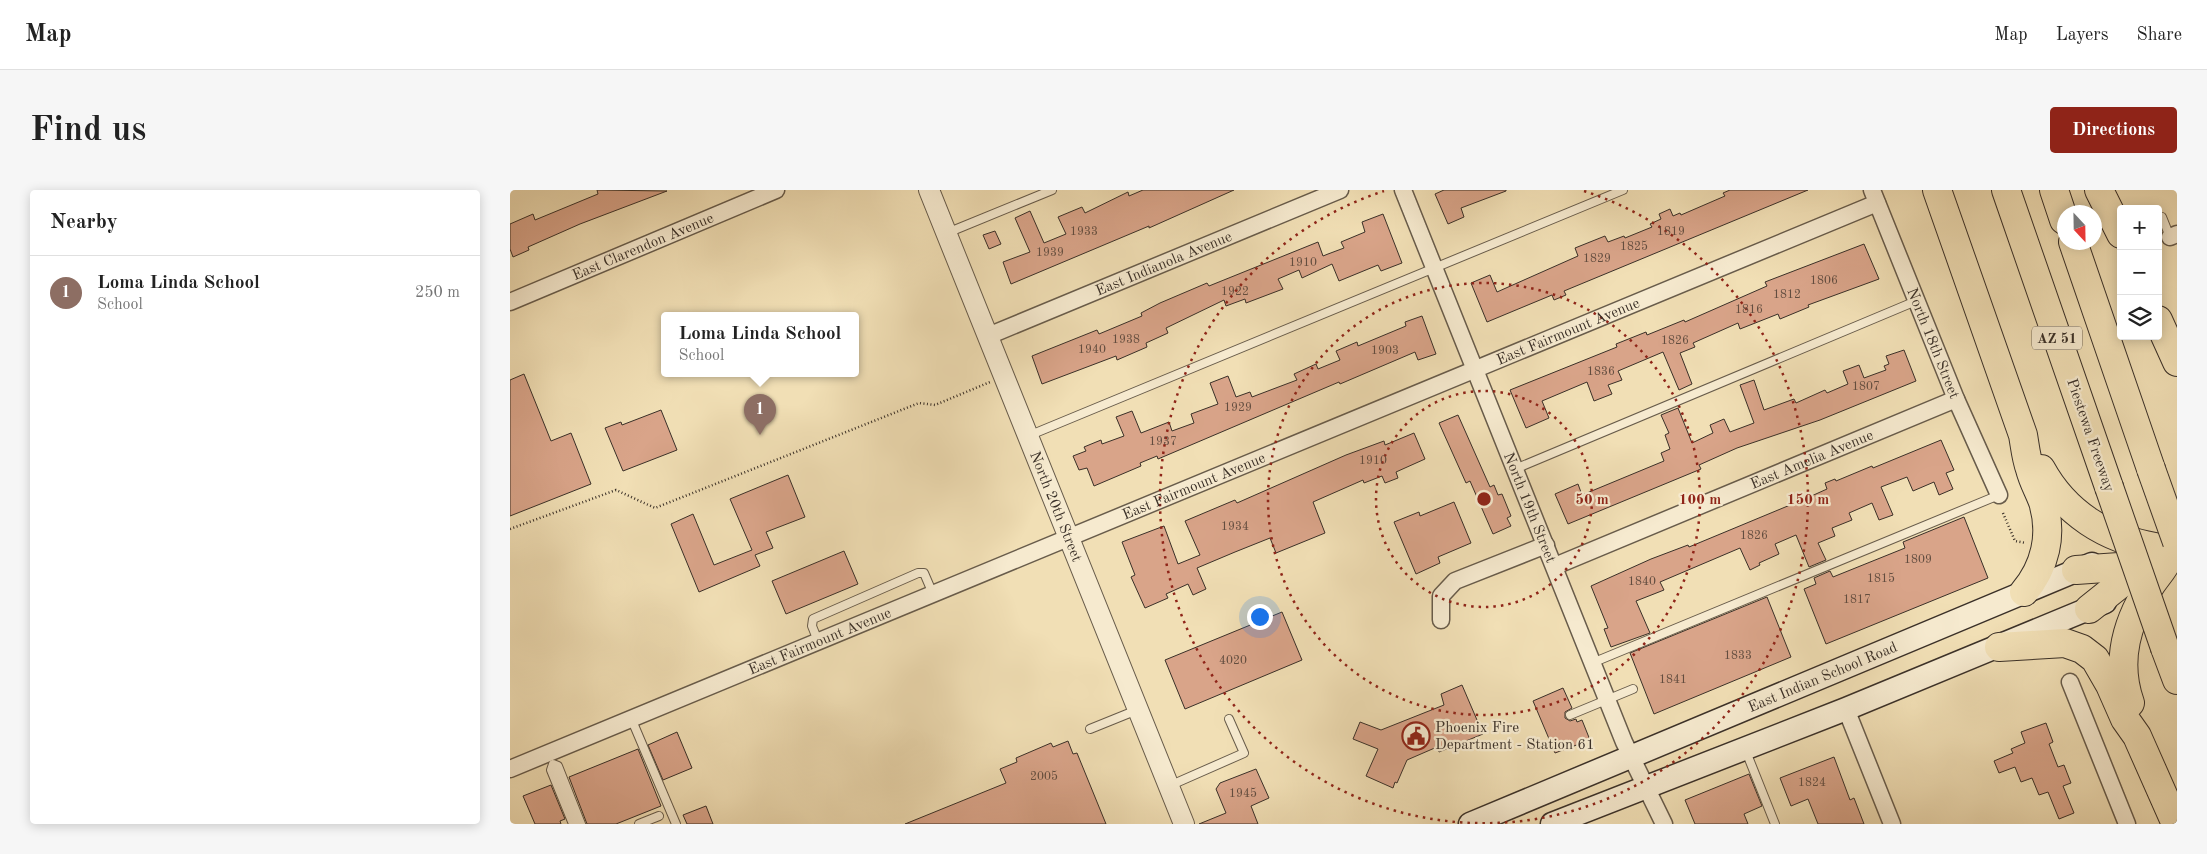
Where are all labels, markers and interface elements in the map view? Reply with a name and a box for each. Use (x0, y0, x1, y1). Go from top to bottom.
text: Map (25, 23, 72, 47)
text: Map (1994, 26, 2028, 44)
text: Layers (2056, 26, 2108, 44)
text: Share (2136, 26, 2182, 44)
button: Directions (2050, 107, 2177, 153)
text: Find us (30, 113, 146, 148)
north arrow (2057, 205, 2102, 250)
map controls (2117, 205, 2162, 340)
button: + (2117, 205, 2162, 250)
street label: East Clarendon Avenue (570, 211, 716, 284)
text: Nearby (50, 212, 118, 233)
house number: 1933 (1070, 226, 1098, 238)
house number: 1819 (1657, 226, 1685, 238)
street label: East Indianola Avenue (1094, 230, 1234, 299)
house number: 1825 (1620, 240, 1648, 253)
house number: 1939 (1036, 247, 1064, 259)
button: − (2117, 250, 2162, 295)
house number: 1829 (1583, 253, 1611, 265)
house number: 1910 (1289, 257, 1317, 269)
text: Loma Linda School (97, 274, 260, 293)
house number: 1806 (1810, 275, 1838, 287)
text: 1 (61, 285, 71, 301)
text: 250 m (415, 285, 460, 301)
house number: 1922 (1221, 286, 1249, 298)
street label: North 18th Street (1903, 286, 1961, 401)
house number: 1812 (1773, 289, 1801, 301)
button: layers (2117, 295, 2162, 340)
street label: East Fairmount Avenue (1495, 296, 1642, 369)
text: School (97, 297, 143, 313)
house number: 1816 (1735, 304, 1763, 316)
popup (661, 312, 859, 377)
text: Loma Linda School (679, 325, 841, 344)
road number: AZ 51 (2032, 326, 2082, 350)
house number: 1938 (1112, 334, 1140, 346)
house number: 1826 (1661, 335, 1689, 347)
house number: 1940 (1078, 344, 1106, 356)
house number: 1903 (1371, 345, 1399, 357)
text: School (679, 348, 724, 364)
house number: 1836 (1587, 366, 1615, 378)
street label: Piestewa Freeway (2063, 377, 2116, 494)
house number: 1807 (1852, 381, 1880, 393)
pin: 1 (744, 394, 776, 435)
house number: 1929 (1224, 402, 1252, 414)
street label: East Amelia Avenue (1749, 428, 1876, 493)
house number: 1937 (1149, 436, 1177, 448)
street label: North 20th Street (1026, 450, 1084, 564)
street label: East Fairmount Avenue (1121, 451, 1268, 524)
street label: North 19th Street (1500, 451, 1558, 565)
house number: 1910 (1359, 455, 1387, 467)
centre of rings (1475, 490, 1493, 508)
text: 50 m (1575, 493, 1609, 508)
text: 100 m (1679, 493, 1721, 508)
text: 150 m (1787, 493, 1829, 508)
house number: 1934 (1221, 521, 1249, 533)
house number: 1826 (1740, 530, 1768, 542)
house number: 1809 (1904, 554, 1932, 566)
house number: 1815 (1867, 572, 1895, 585)
house number: 1840 (1628, 576, 1656, 588)
house number: 1817 (1843, 594, 1871, 606)
your location (1247, 604, 1273, 630)
street label: East Fairmount Avenue (746, 606, 894, 678)
street label: East Indian School Road (1746, 640, 1900, 716)
house number: 1833 (1724, 650, 1752, 662)
house number: 4020 (1219, 655, 1247, 667)
house number: 1841 (1659, 674, 1687, 686)
public building icon: Phoenix Fire Department - Station 61 (1401, 721, 1431, 751)
place label: Phoenix Fire Department - Station 61 (1435, 721, 1595, 753)
house number: 2005 (1030, 770, 1058, 783)
house number: 1824 (1798, 777, 1826, 789)
house number: 1945 (1229, 787, 1257, 800)

